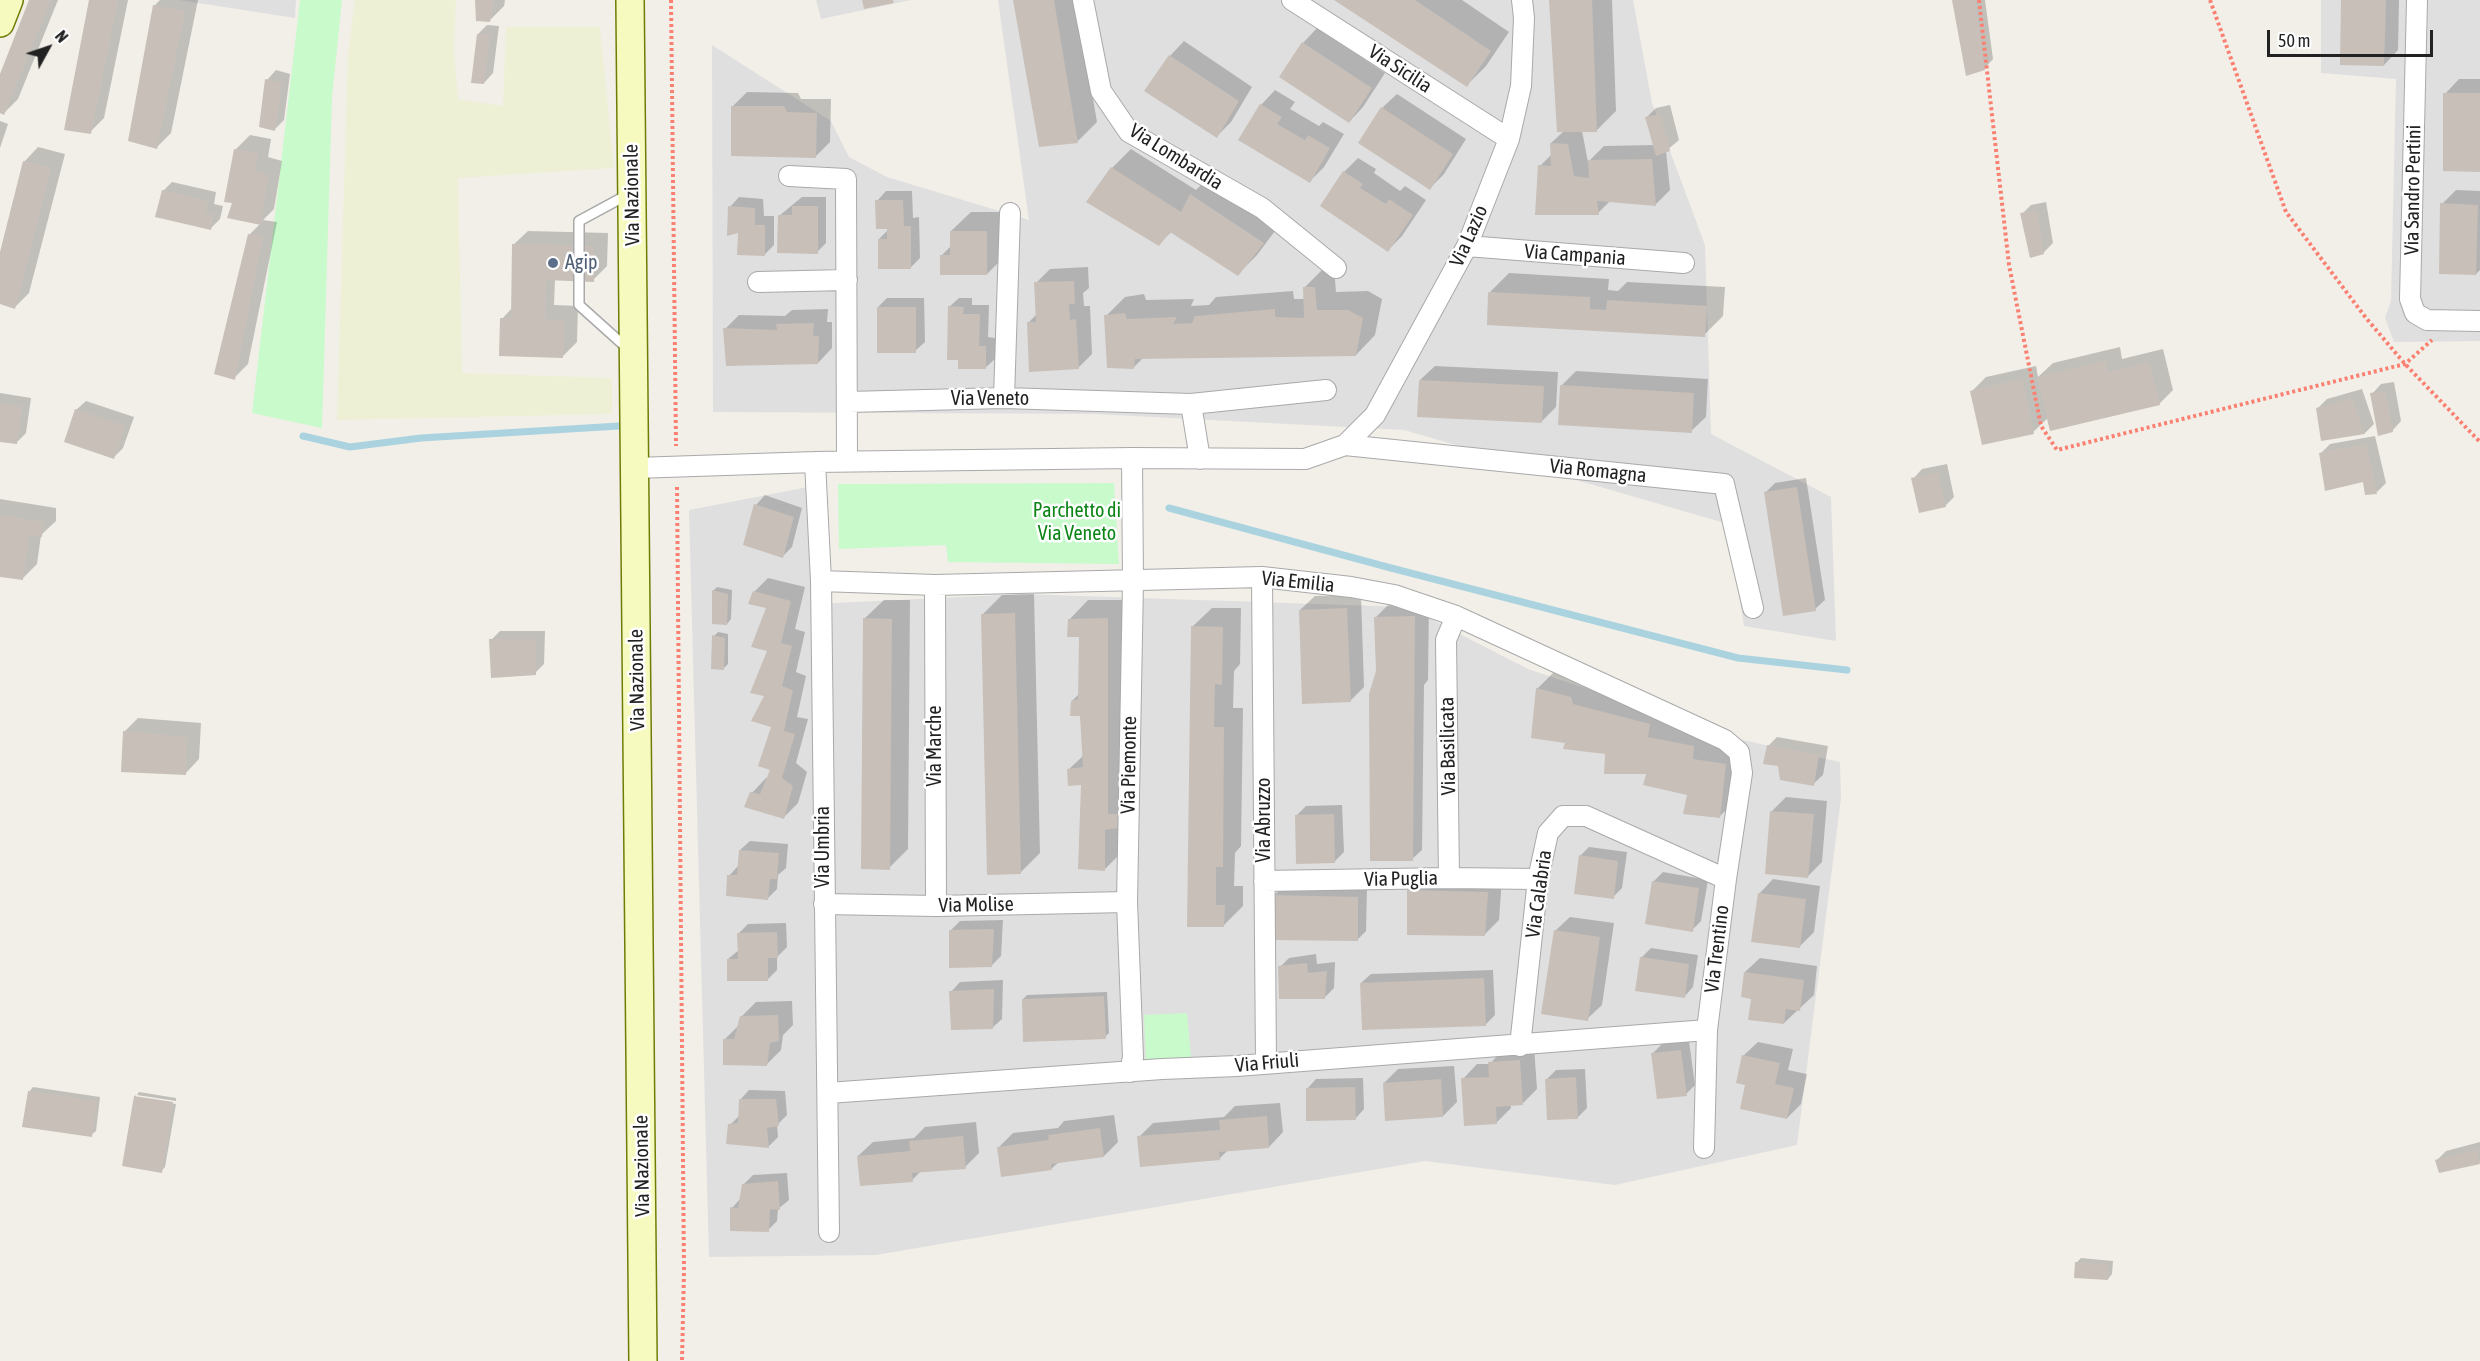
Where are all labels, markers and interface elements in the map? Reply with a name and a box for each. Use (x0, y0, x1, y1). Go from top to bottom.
north arrow (18, 18, 78, 78)
scale bar (2270, 18, 2436, 56)
text: N (52, 27, 72, 46)
text: 50 m (2278, 30, 2310, 51)
street label: Via Sicilia (1364, 40, 1436, 98)
street label: Via Lombardia (1125, 119, 1227, 195)
street label: Via Sandro Pertini (2400, 125, 2426, 255)
street label: Via Nazionale (619, 144, 645, 246)
street label: Via Lazio (1445, 202, 1493, 270)
street label: Via Campania (1524, 239, 1626, 271)
place label: Agip (565, 251, 597, 275)
marker: Agip (546, 256, 560, 270)
street label: Via Veneto (951, 387, 1029, 411)
street label: Via Romagna (1548, 454, 1648, 488)
park label: Parchetto di Via Veneto (1033, 499, 1121, 546)
street label: Via Emilia (1260, 566, 1336, 598)
street label: Via Nazionale (624, 629, 650, 731)
street label: Via Basilicata (1435, 697, 1461, 795)
street label: Via Marche (923, 705, 947, 787)
street label: Via Piemonte (1116, 716, 1142, 814)
street label: Via Abruzzo (1252, 778, 1276, 862)
street label: Via Umbria (811, 806, 835, 888)
street label: Via Calabria (1521, 848, 1557, 940)
street label: Via Puglia (1364, 866, 1438, 892)
street label: Via Molise (938, 892, 1014, 918)
street label: Via Trentino (1700, 904, 1734, 994)
street label: Via Friuli (1234, 1048, 1300, 1078)
street label: Via Nazionale (629, 1115, 655, 1217)

